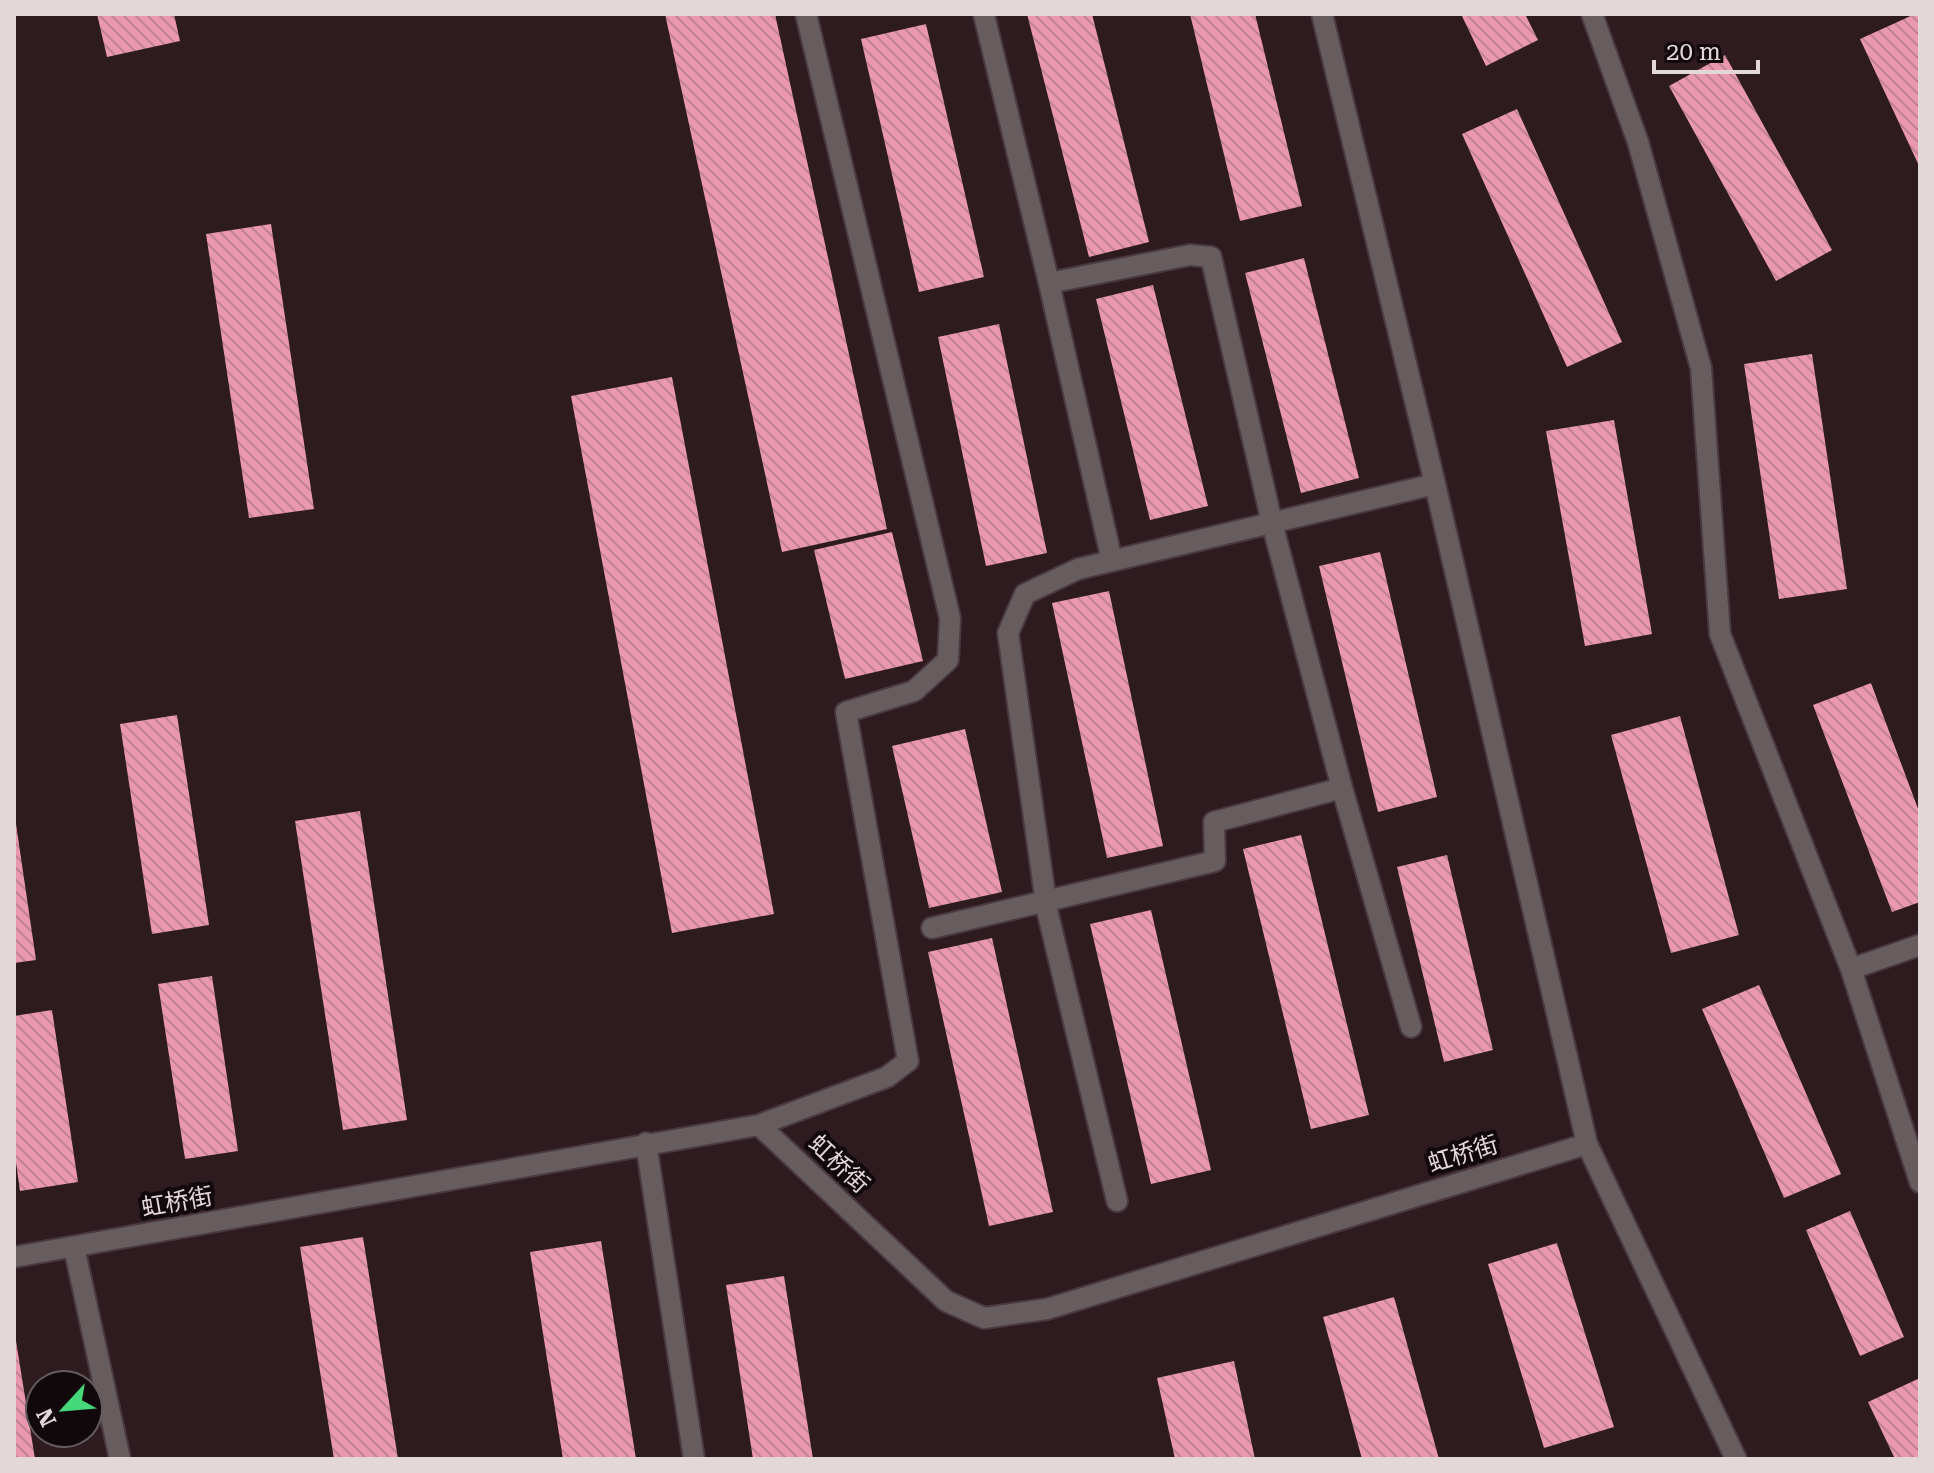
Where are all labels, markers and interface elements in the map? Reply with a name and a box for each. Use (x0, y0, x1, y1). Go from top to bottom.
scale bar (1654, 24, 1758, 74)
text: 20 m (1666, 38, 1721, 66)
street label: 虹桥街 (803, 1129, 875, 1199)
street label: 虹桥街 (1424, 1130, 1502, 1178)
street label: 虹桥街 (139, 1182, 215, 1222)
north arrow (24, 1369, 104, 1449)
text: N (32, 1404, 61, 1431)

